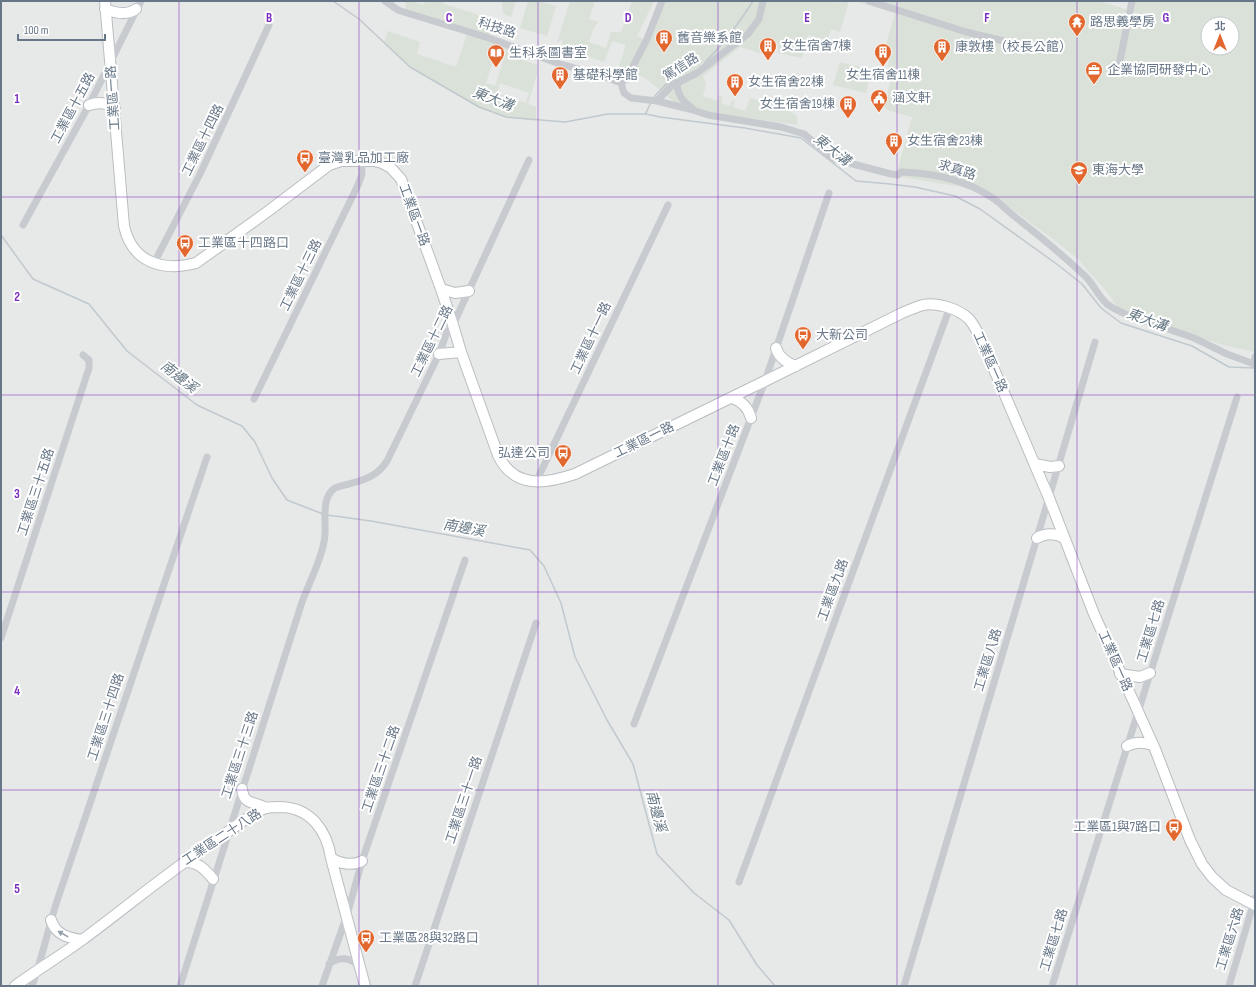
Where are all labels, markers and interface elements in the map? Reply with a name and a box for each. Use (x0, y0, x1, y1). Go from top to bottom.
text: B (266, 10, 272, 26)
text: C (446, 10, 453, 26)
text: D (625, 10, 632, 26)
text: E (804, 10, 810, 26)
text: F (984, 10, 990, 26)
text: G (1163, 10, 1170, 26)
temple icon: 路思義學房 (1067, 12, 1087, 37)
street label: 科技路 (476, 14, 518, 42)
place label: 路思義學房 (1090, 14, 1155, 30)
scale bar (18, 16, 105, 42)
north arrow (1200, 16, 1240, 56)
text: 北 (1215, 20, 1226, 33)
text: 100 m (24, 23, 49, 38)
building icon: 舊音樂系館 (654, 28, 674, 53)
place label: 舊音樂系館 (677, 30, 742, 46)
building icon: 女生宿舍7棟 (758, 36, 778, 61)
building icon: 康敦樓（校長公館） (932, 37, 952, 62)
place label: 女生宿舍7棟 (781, 38, 851, 54)
place label: 康敦樓（校長公館） (955, 39, 1072, 55)
building icon: 女生宿舍11棟 (873, 42, 893, 67)
library icon: 生科系圖書室 (486, 43, 506, 68)
place label: 生科系圖書室 (509, 45, 587, 61)
street label: 篤信路 (660, 50, 702, 84)
office icon: 企業協同研發中心 (1084, 60, 1104, 85)
place label: 企業協同研發中心 (1107, 62, 1211, 78)
street label: 工業區一路 (103, 65, 123, 131)
building icon: 基礎科學館 (550, 65, 570, 90)
place label: 基礎科學館 (573, 67, 638, 83)
place label: 女生宿舍11棟 (846, 67, 920, 83)
street label: 工業區十五路 (48, 70, 98, 146)
building icon: 女生宿舍22棟 (725, 72, 745, 97)
place label: 女生宿舍22棟 (748, 74, 824, 90)
water label: 東大溝 (470, 84, 518, 115)
public building icon: 涵文軒 (869, 88, 889, 113)
place label: 涵文軒 (892, 90, 931, 106)
text: 1 (14, 91, 20, 107)
building icon: 女生宿舍19棟 (838, 94, 858, 119)
place label: 女生宿舍19棟 (760, 96, 835, 112)
street label: 工業區十四路 (179, 101, 227, 179)
water label: 東大溝 (810, 130, 855, 171)
building icon: 女生宿舍23棟 (884, 131, 904, 156)
place label: 女生宿舍23棟 (907, 133, 983, 149)
bus stop icon: 臺灣乳品加工廠 (295, 148, 315, 173)
place label: 臺灣乳品加工廠 (318, 150, 409, 166)
street label: 求真路 (936, 156, 978, 184)
school or university icon: 東海大學 (1069, 160, 1089, 185)
place label: 東海大學 (1092, 162, 1144, 178)
street label: 工業區一路 (395, 182, 433, 248)
bus stop icon: 工業區十四路口 (175, 233, 195, 258)
place label: 工業區十四路口 (198, 235, 289, 251)
street label: 工業區十三路 (277, 236, 325, 314)
text: 2 (14, 289, 20, 305)
street label: 工業區十一路 (567, 299, 615, 377)
street label: 工業區十二路 (408, 302, 456, 380)
water label: 東大溝 (1124, 305, 1172, 336)
bus stop icon: 大新公司 (793, 325, 813, 350)
place label: 大新公司 (816, 327, 868, 343)
street label: 工業區一路 (969, 329, 1011, 395)
water label: 南邊溪 (157, 357, 202, 398)
street label: 工業區一路 (611, 419, 677, 461)
street label: 工業區十路 (705, 422, 743, 488)
bus stop icon: 弘達公司 (553, 443, 573, 468)
place label: 弘達公司 (498, 445, 550, 461)
street label: 工業區三十五路 (14, 446, 58, 538)
text: 3 (14, 486, 20, 502)
water label: 南邊溪 (442, 516, 488, 540)
street label: 工業區九路 (814, 557, 852, 623)
street label: 工業區七路 (1134, 598, 1168, 664)
street label: 工業區八路 (971, 627, 1005, 693)
street label: 工業區一路 (1094, 628, 1136, 694)
street label: 工業區三十四路 (84, 671, 128, 763)
text: 4 (14, 683, 20, 699)
street label: 工業區三十三路 (218, 709, 262, 801)
street label: 工業區三十二路 (359, 723, 403, 815)
street label: 工業區三十一路 (442, 754, 486, 846)
water label: 南邊溪 (642, 789, 670, 835)
street label: 工業區二十八路 (179, 806, 265, 868)
bus stop icon: 工業區1與7路口 (1164, 817, 1184, 842)
place label: 工業區1與7路口 (1073, 819, 1161, 835)
text: 5 (14, 881, 20, 897)
street label: 工業區六路 (1213, 906, 1247, 972)
street label: 工業區七路 (1037, 907, 1071, 973)
bus stop icon: 工業區28與32路口 (356, 928, 376, 953)
place label: 工業區28與32路口 (379, 930, 479, 946)
one-way arrow (57, 931, 69, 938)

